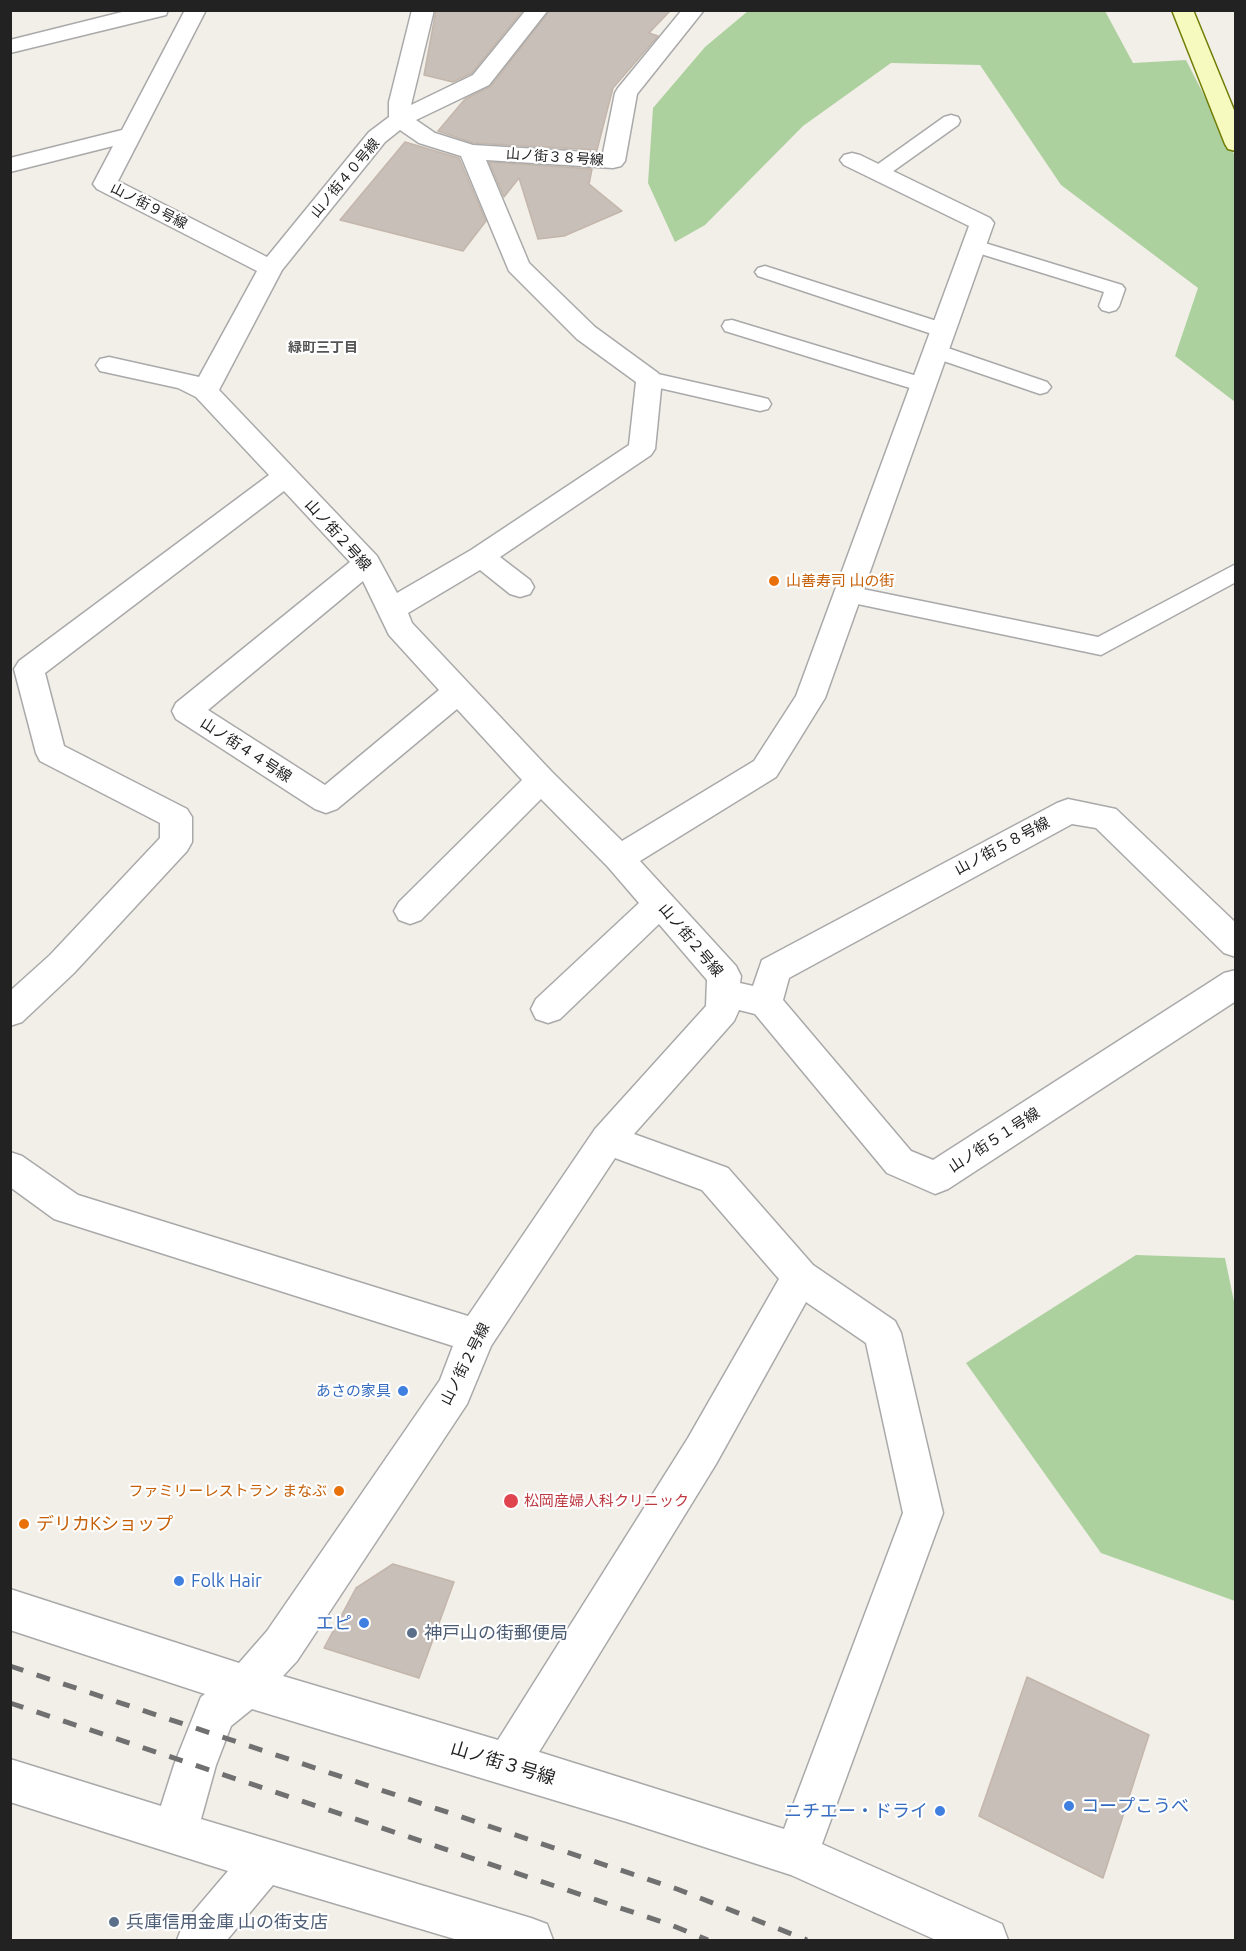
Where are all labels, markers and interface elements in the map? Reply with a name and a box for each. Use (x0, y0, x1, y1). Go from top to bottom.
street label: 山ノ街４０号線 (307, 135, 383, 221)
street label: 山ノ街３８号線 (506, 145, 604, 169)
street label: 山ノ街９号線 (108, 179, 190, 233)
district label: 緑町三丁目 (288, 339, 358, 355)
street label: 山ノ街２号線 (301, 496, 375, 574)
place label: 山善寿司 山の街 (786, 572, 894, 590)
marker: 山善寿司 山の街 (767, 574, 781, 588)
street label: 山ノ街４４号線 (197, 714, 295, 786)
street label: 山ノ街５８号線 (951, 813, 1053, 879)
street label: 山ノ街２号線 (655, 900, 727, 980)
street label: 山ノ街５１号線 (945, 1104, 1043, 1176)
street label: 山ノ街２号線 (437, 1320, 493, 1408)
place label: あさの家具 (316, 1382, 391, 1400)
marker: あさの家具 (396, 1384, 410, 1398)
place label: ファミリーレストラン まなぶ (129, 1482, 327, 1500)
marker: ファミリーレストラン まなぶ (332, 1484, 346, 1498)
marker: 松岡産婦人科クリニック (502, 1492, 520, 1510)
place label: 松岡産婦人科クリニック (524, 1492, 689, 1510)
place label: デリカKショップ (36, 1513, 173, 1535)
marker: デリカKショップ (17, 1517, 31, 1531)
place label: Folk Hair (191, 1570, 262, 1592)
marker: Folk Hair (172, 1574, 186, 1588)
place label: エピ (316, 1612, 352, 1634)
marker: エピ (357, 1616, 371, 1630)
place label: 神戸山の街郵便局 (424, 1622, 568, 1644)
marker: 神戸山の街郵便局 (405, 1626, 419, 1640)
street label: 山ノ街３号線 (448, 1737, 558, 1789)
place label: コープこうべ (1081, 1795, 1189, 1817)
marker: コープこうべ (1062, 1799, 1076, 1813)
place label: ニチエー・ドライ (784, 1800, 928, 1822)
marker: ニチエー・ドライ (933, 1804, 947, 1818)
place label: 兵庫信用金庫 山の街支店 (126, 1911, 328, 1933)
marker: 兵庫信用金庫 山の街支店 (107, 1915, 121, 1929)

